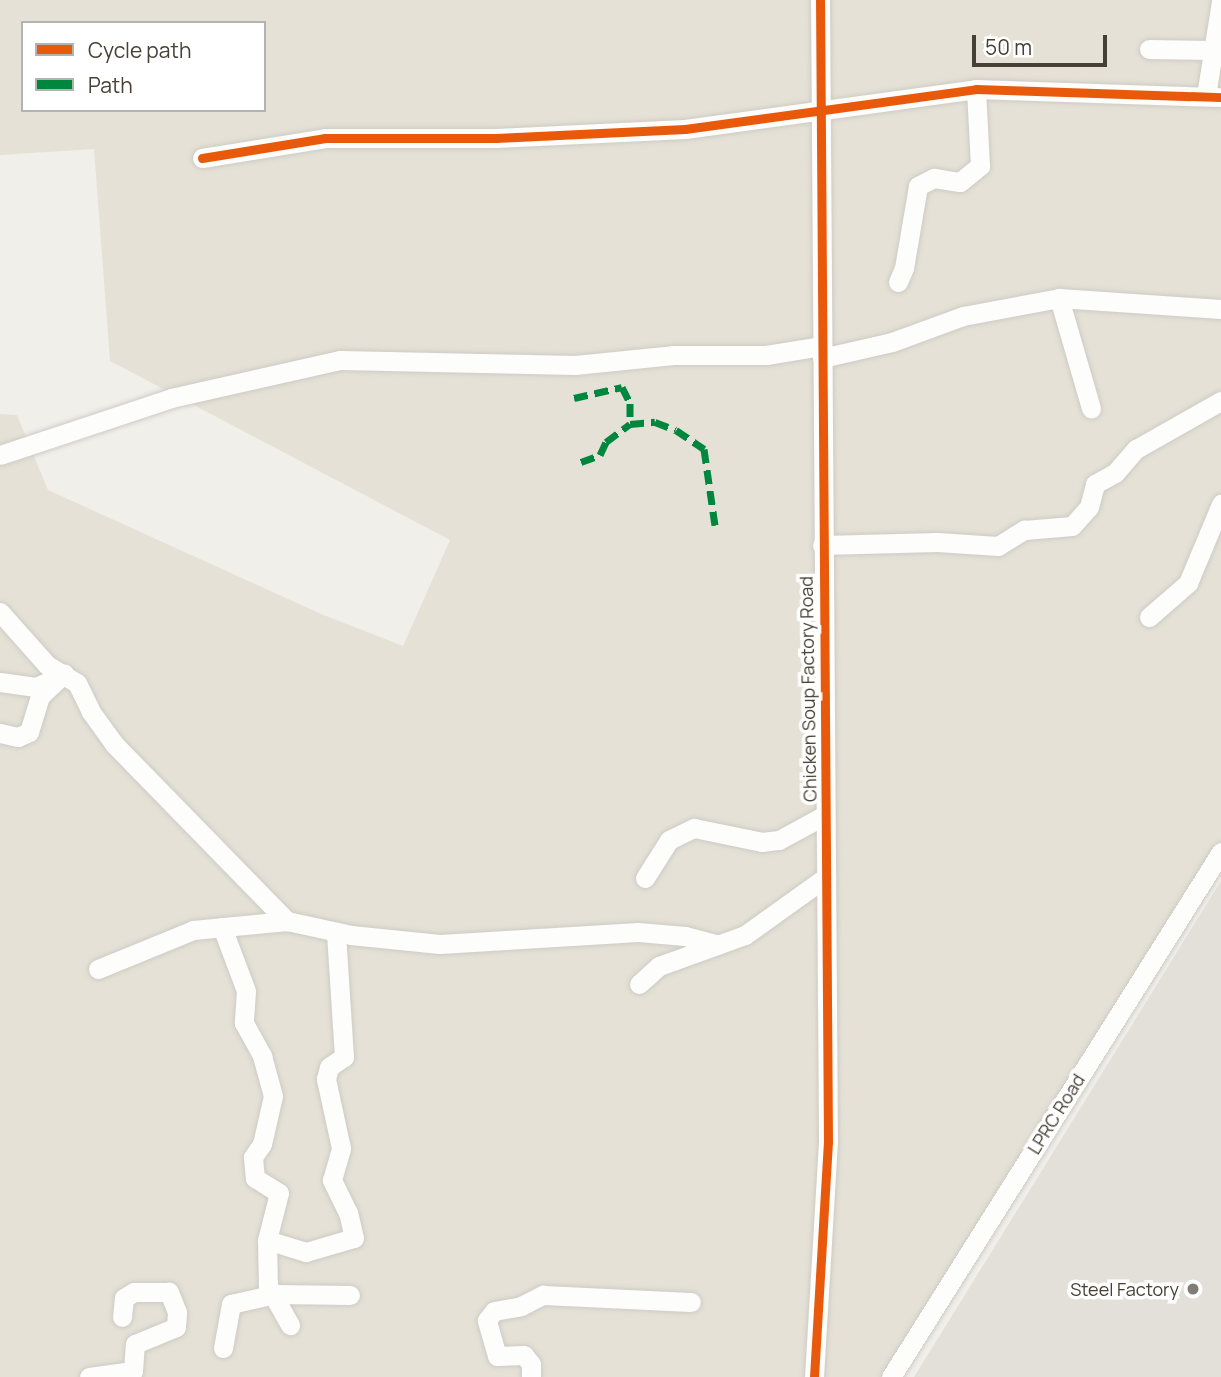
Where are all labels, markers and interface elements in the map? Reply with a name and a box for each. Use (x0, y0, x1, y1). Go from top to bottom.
legend (21, 21, 266, 112)
scale bar (976, 21, 1111, 65)
text: 50 m (985, 33, 1032, 61)
text: Cycle path (88, 36, 191, 64)
text: Path (88, 71, 133, 99)
street label: Chicken Soup Factory Road (795, 576, 821, 802)
street label: LPRC Road (1023, 1070, 1089, 1158)
place label: Steel Factory (1070, 1278, 1179, 1300)
marker: Steel Factory (1185, 1281, 1201, 1297)

